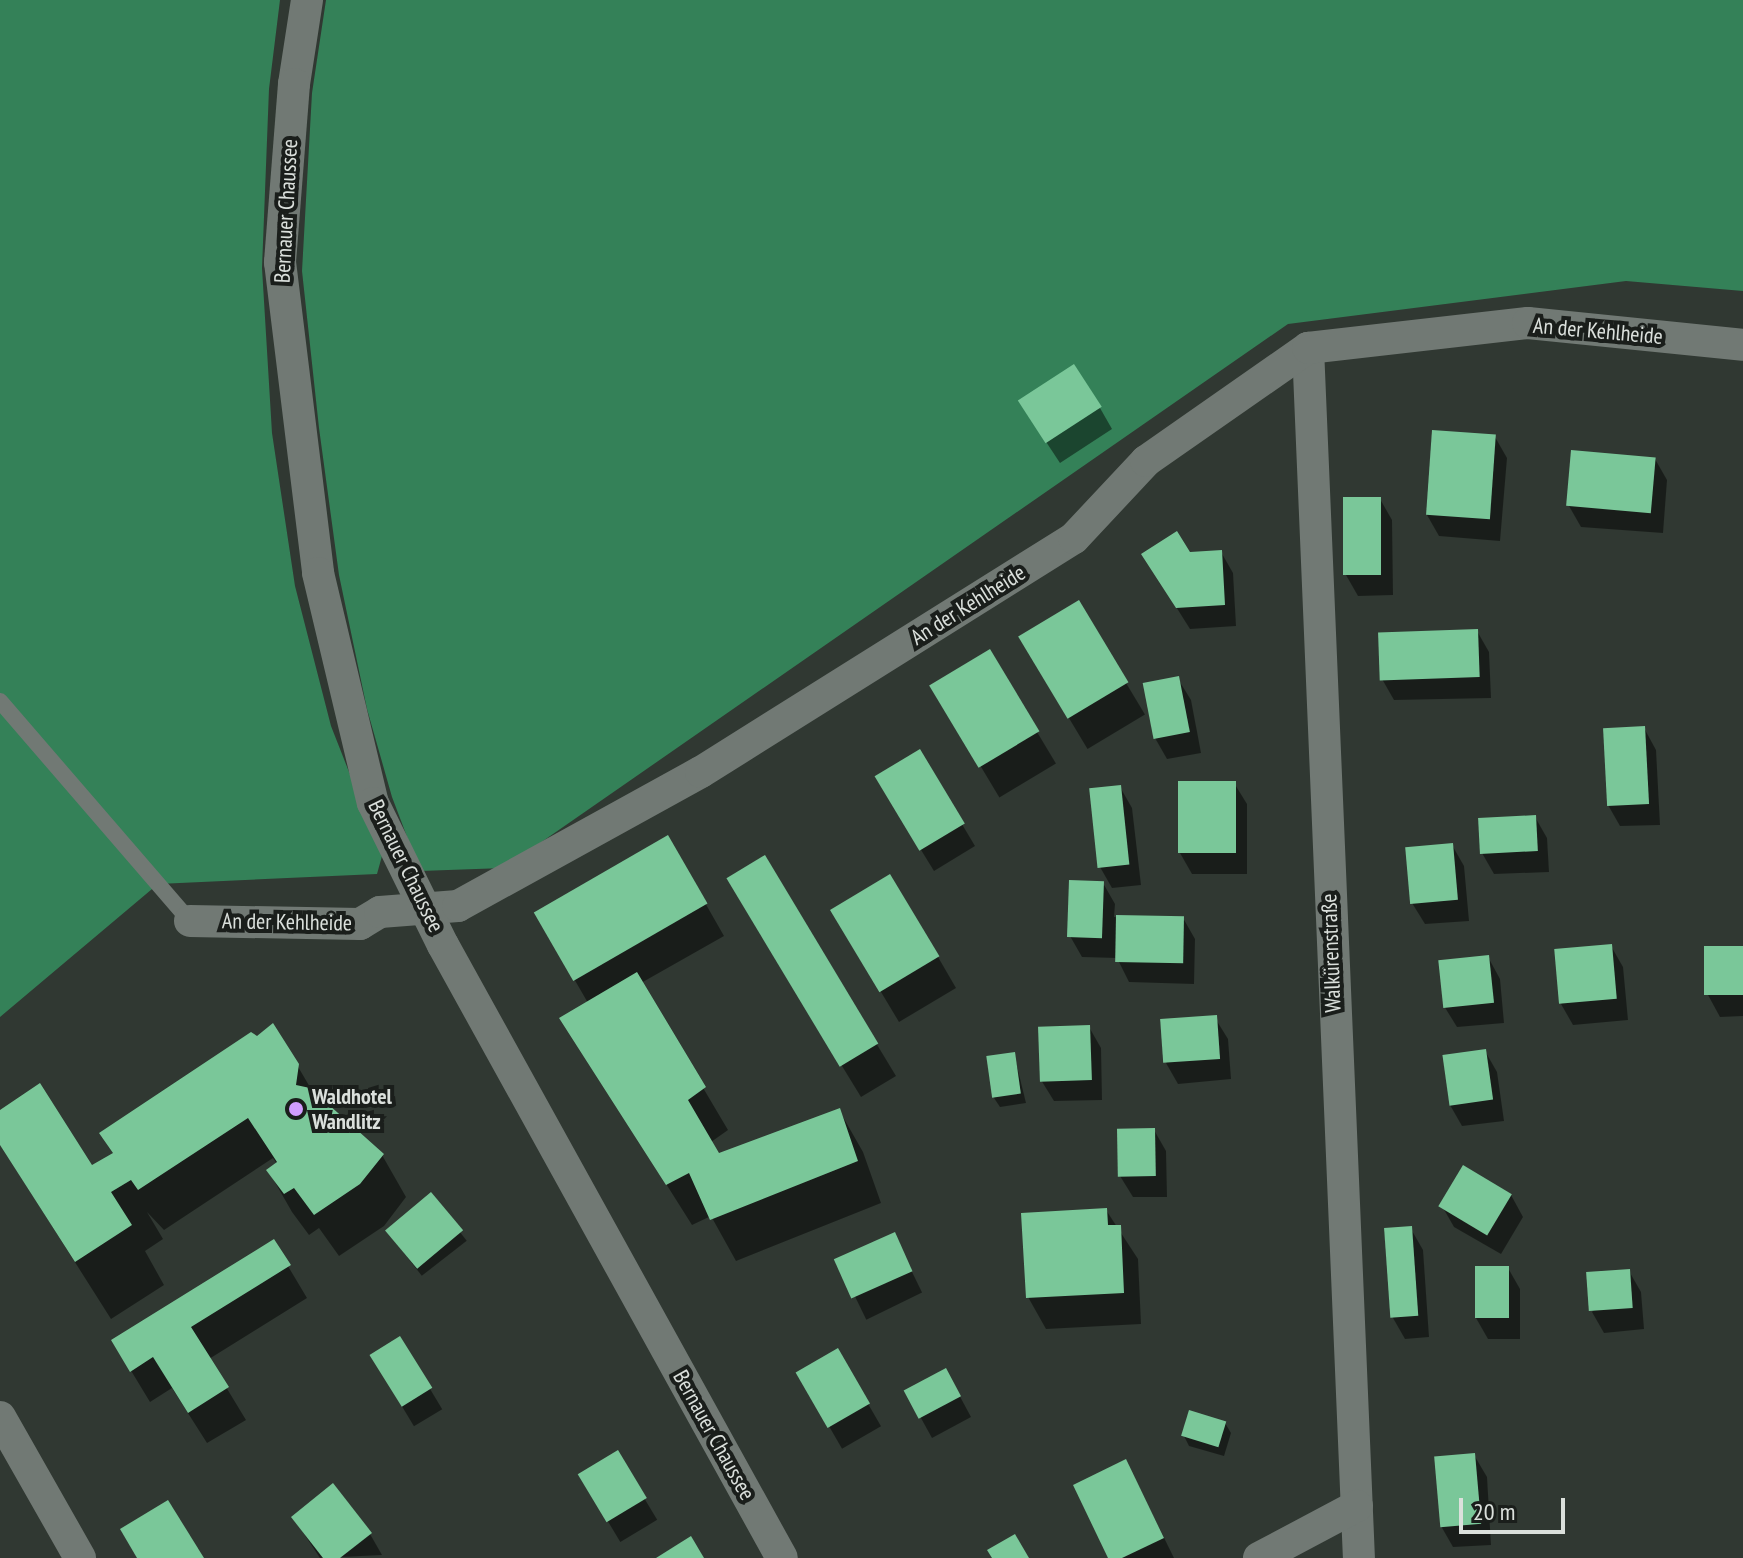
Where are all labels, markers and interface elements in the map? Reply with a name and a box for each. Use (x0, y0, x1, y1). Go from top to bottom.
street label: Bernauer Chaussee (269, 138, 303, 284)
street label: An der Kehlheide (1532, 312, 1664, 350)
street label: An der Kehlheide (906, 559, 1030, 651)
street label: Bernauer Chaussee (363, 795, 449, 937)
street label: Walkürenstraße (1316, 893, 1346, 1013)
street label: An der Kehlheide (222, 908, 352, 936)
place label: Waldhotel Wandlitz (312, 1083, 392, 1134)
marker: Waldhotel Wandlitz (287, 1100, 305, 1118)
street label: Bernauer Chaussee (667, 1366, 761, 1504)
scale bar (1463, 1482, 1569, 1532)
text: 20 m (1473, 1496, 1515, 1527)

